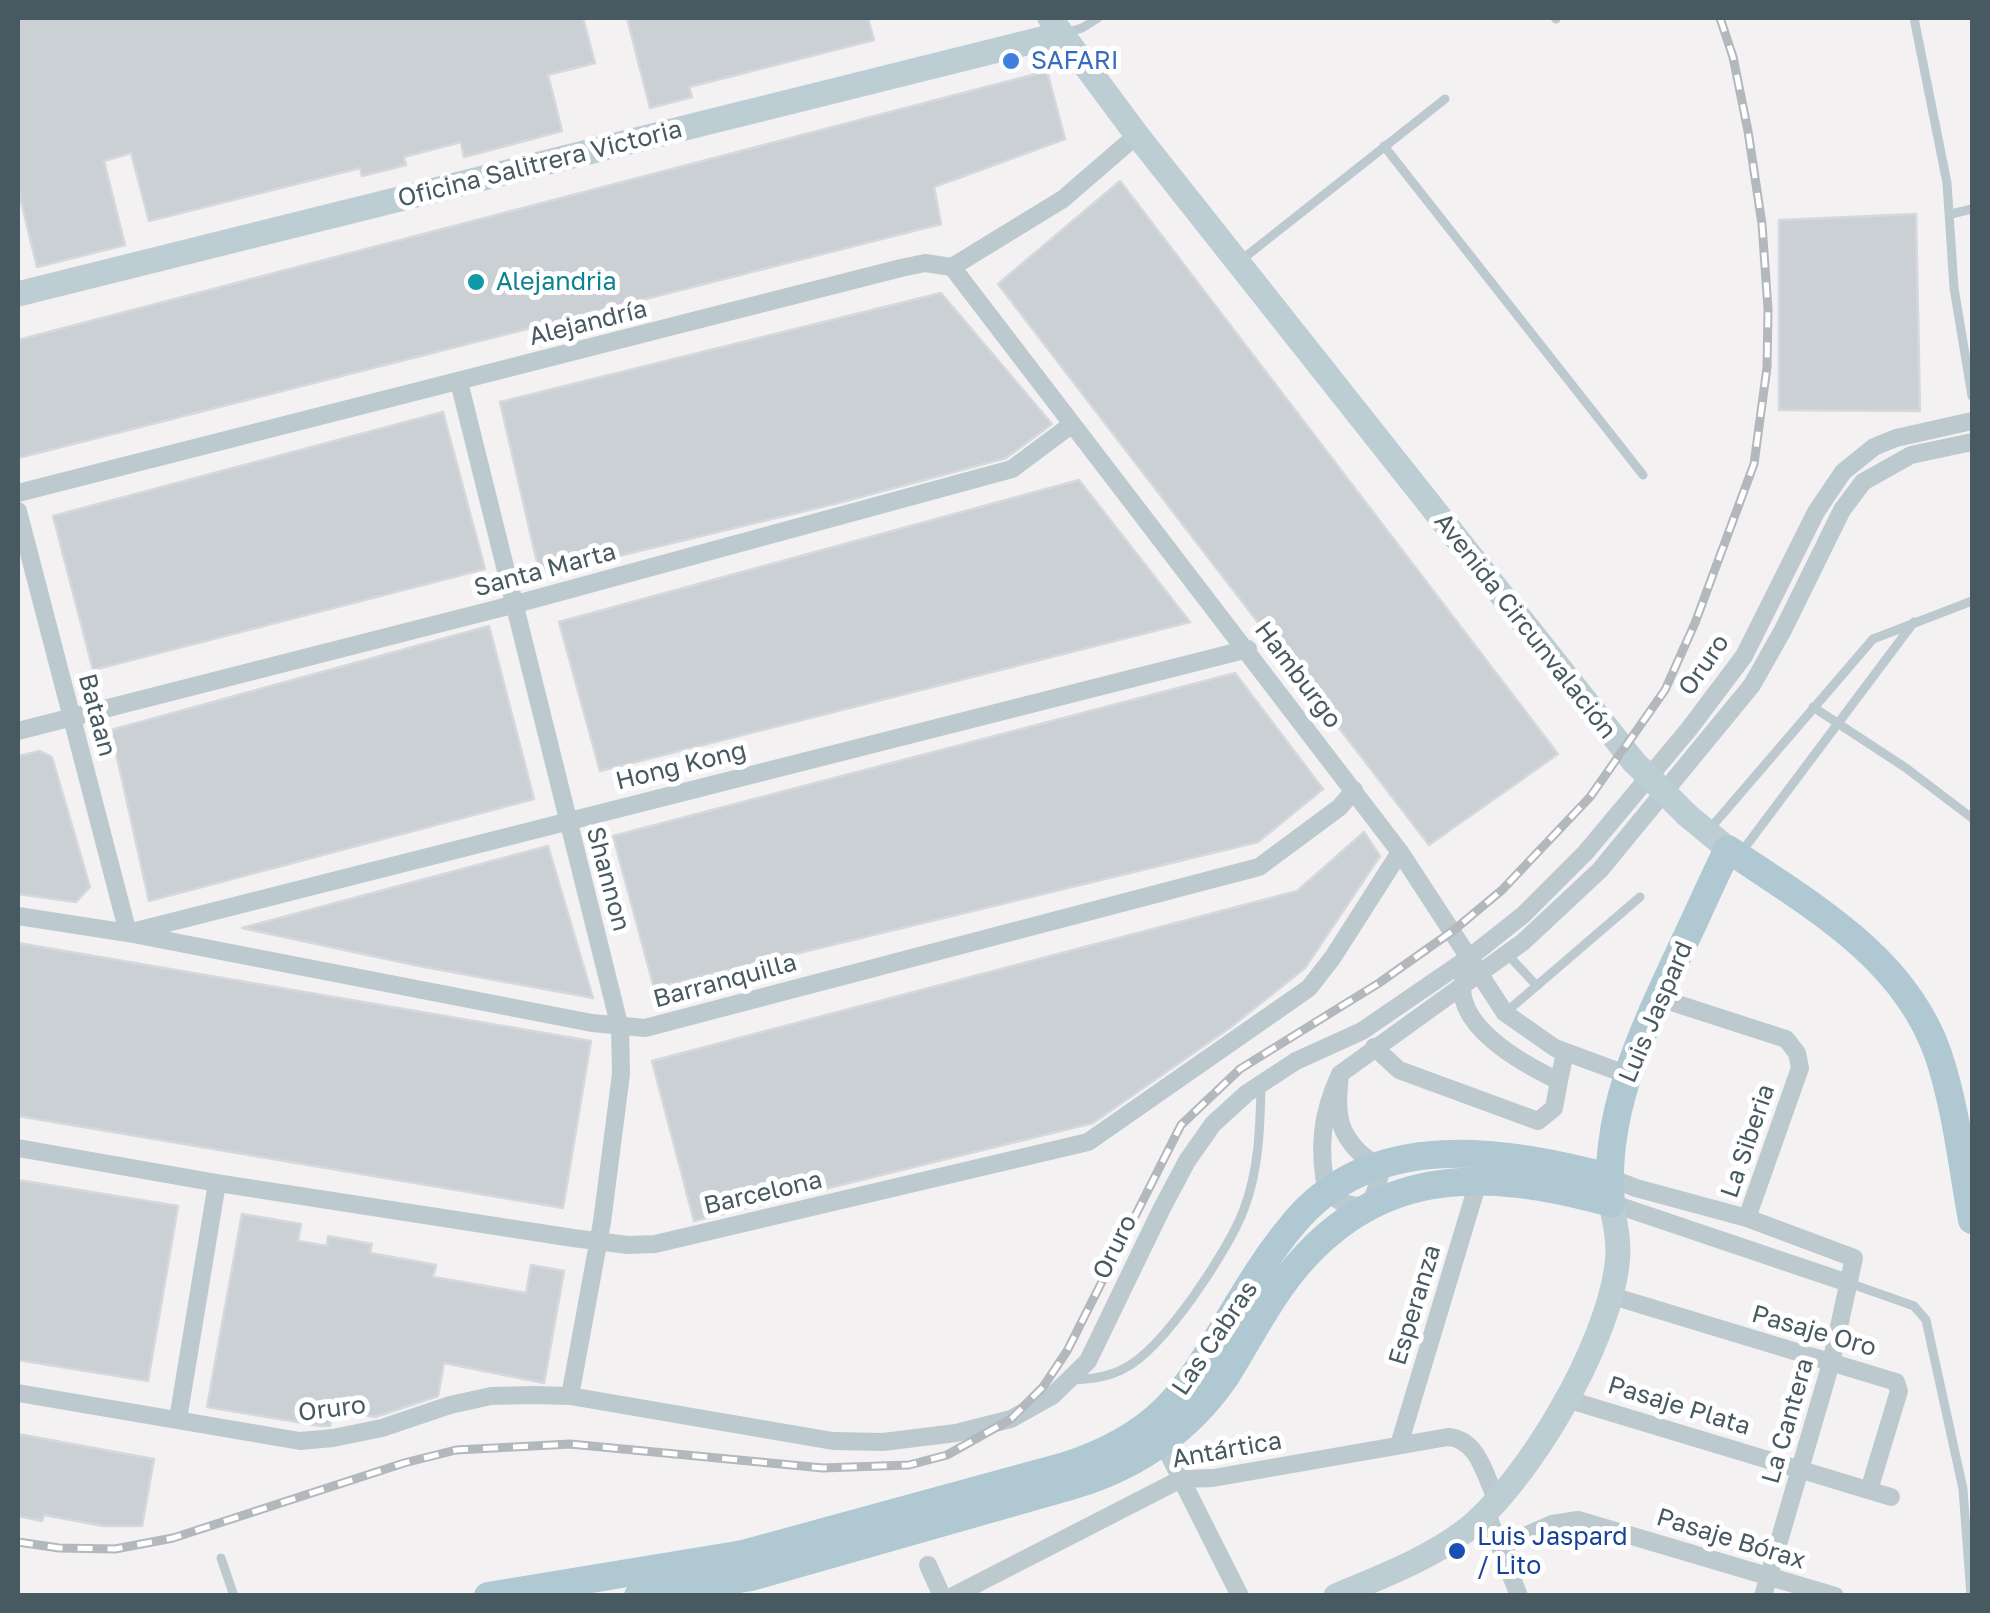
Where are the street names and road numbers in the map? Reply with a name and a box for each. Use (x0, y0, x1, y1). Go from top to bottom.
street label: Oficina Salitrera Victoria (395, 114, 685, 214)
street label: Alejandría (526, 294, 650, 352)
street label: Avenida Circunvalación (1428, 507, 1622, 745)
street label: Santa Marta (471, 537, 619, 603)
street label: Hamburgo (1248, 616, 1348, 734)
street label: Oruro (1672, 629, 1736, 701)
street label: Bataan (72, 670, 122, 760)
street label: Hong Kong (613, 735, 749, 797)
street label: Shannon (580, 824, 636, 934)
street label: Luis Jaspard (1613, 937, 1699, 1087)
street label: Barranquilla (650, 947, 800, 1015)
street label: La Siberia (1715, 1080, 1781, 1202)
street label: Barcelona (701, 1165, 825, 1221)
street label: Oruro (1087, 1210, 1143, 1284)
street label: Esperanza (1382, 1241, 1448, 1369)
street label: Las Cabras (1166, 1275, 1264, 1401)
street label: Pasaje Oro (1748, 1299, 1880, 1363)
street label: La Cantera (1756, 1355, 1820, 1487)
street label: Pasaje Plata (1604, 1370, 1754, 1442)
street label: Oruro (296, 1390, 368, 1428)
street label: Antártica (1170, 1426, 1284, 1474)
street label: Pasaje Bórax (1653, 1502, 1809, 1576)

